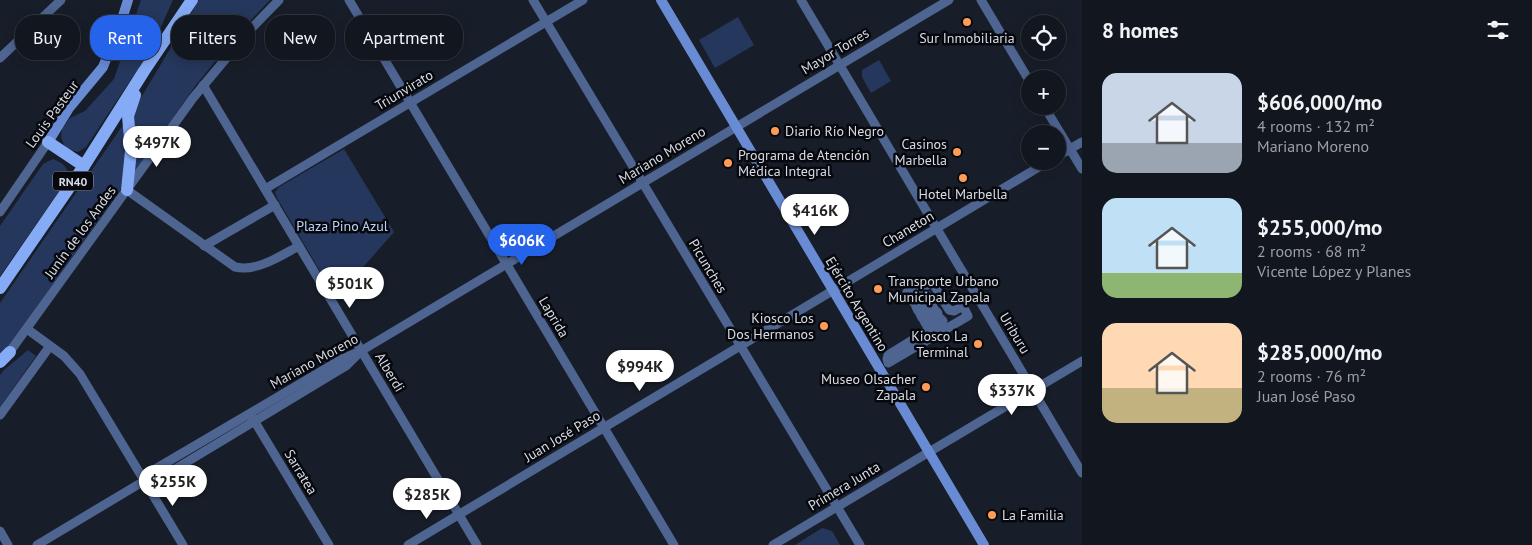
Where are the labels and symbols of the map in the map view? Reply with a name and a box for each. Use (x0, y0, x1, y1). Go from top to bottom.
marker: Sur Inmobiliaria (961, 16, 973, 28)
street label: Mayor Torres (798, 24, 872, 78)
place label: Sur Inmobiliaria (919, 29, 1015, 47)
street label: Triunvirato (372, 66, 436, 114)
street label: Louis Pasteur (21, 77, 83, 151)
street label: Mariano Moreno (615, 122, 709, 188)
place label: Diario Río Negro (785, 122, 884, 140)
marker: Diario Río Negro (769, 125, 781, 137)
pin: $497K (122, 126, 192, 168)
place label: Casinos Marbella (894, 135, 947, 169)
place label: Programa de Atención Médica Integral (738, 146, 869, 180)
marker: Casinos Marbella (951, 146, 963, 158)
marker: Programa de Atención Médica Integral (722, 157, 734, 169)
road number: RN40 (53, 172, 93, 190)
marker: Hotel Marbella (957, 172, 969, 184)
street label: Junín de los Andes (40, 182, 120, 283)
place label: Hotel Marbella (918, 185, 1008, 203)
pin: $416K (780, 194, 850, 236)
street label: Chaneton (879, 207, 937, 251)
park label: Plaza Pino Azul (296, 217, 388, 235)
pin: $606K (487, 224, 557, 266)
street label: Picunches (685, 236, 731, 296)
street label: Ejército Argentino (822, 253, 892, 355)
pin: $501K (315, 266, 385, 309)
place label: Transporte Urbano Municipal Zapala (888, 272, 999, 306)
marker: Transporte Urbano Municipal Zapala (872, 283, 884, 295)
street label: Laprida (535, 293, 573, 341)
place label: Kiosco Los Dos Hermanos (727, 309, 814, 343)
street label: Uriburu (996, 309, 1034, 357)
marker: Kiosco Los Dos Hermanos (818, 320, 830, 332)
place label: Kiosco La Terminal (911, 327, 968, 361)
street label: Mariano Moreno (267, 329, 361, 393)
marker: Kiosco La Terminal (972, 338, 984, 350)
street label: Alberdi (371, 349, 409, 395)
pin: $994K (605, 350, 675, 392)
place label: Museo Olsacher Zapala (821, 370, 916, 404)
pin: $337K (977, 374, 1047, 416)
marker: Museo Olsacher Zapala (920, 381, 932, 393)
street label: Juan José Paso (520, 406, 603, 466)
street label: Sarratea (281, 446, 321, 498)
street label: Primera Junta (805, 457, 883, 515)
pin: $255K (138, 464, 208, 507)
pin: $285K (392, 478, 462, 520)
place label: La Familia (1002, 506, 1064, 524)
marker: La Familia (986, 509, 998, 521)

